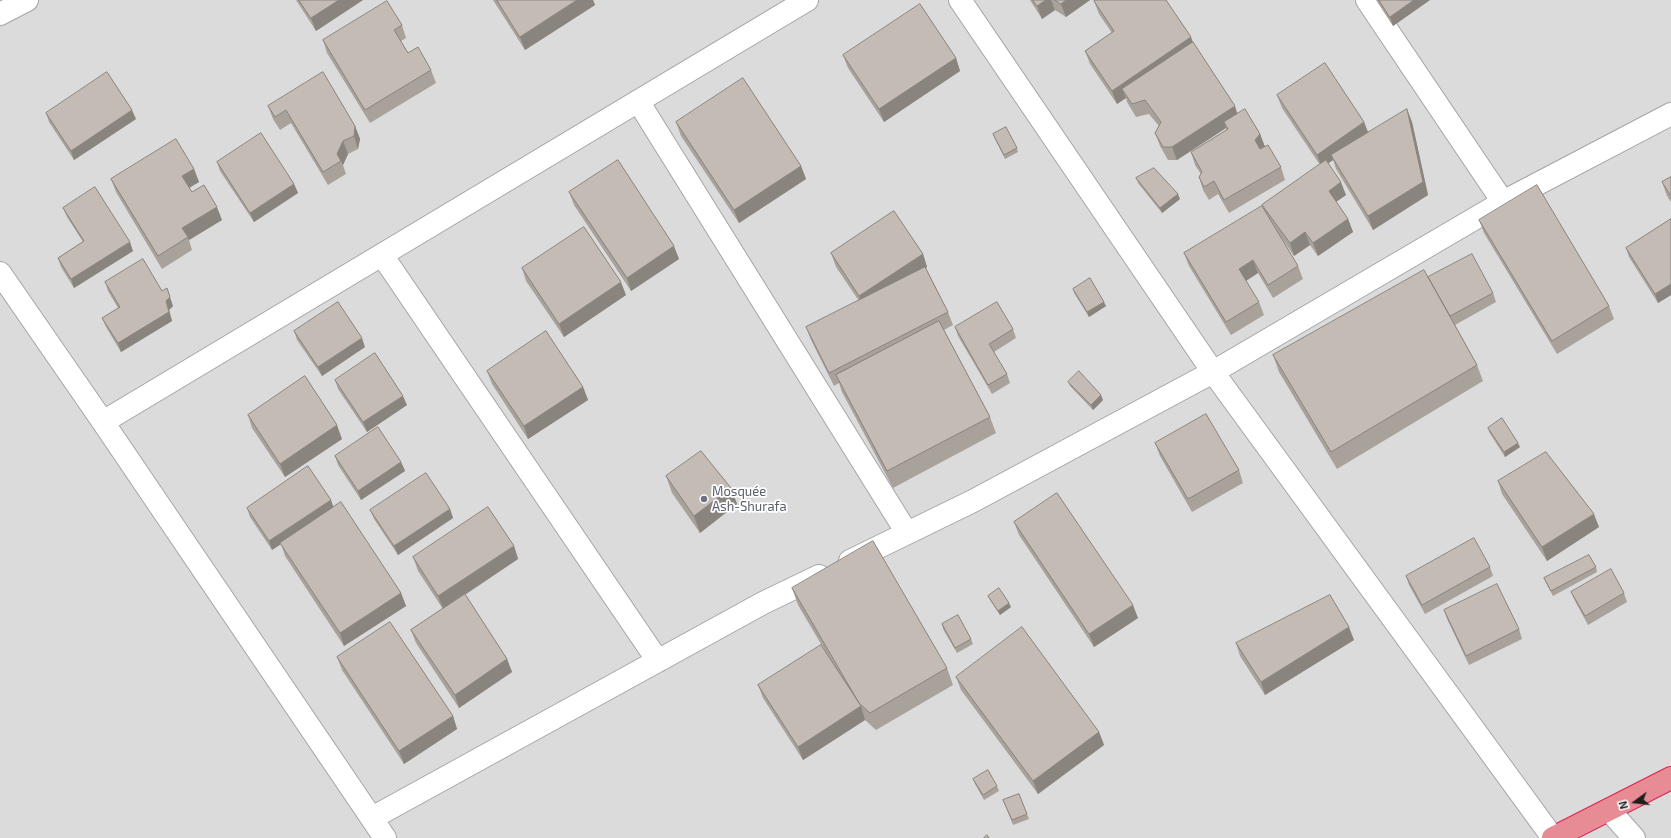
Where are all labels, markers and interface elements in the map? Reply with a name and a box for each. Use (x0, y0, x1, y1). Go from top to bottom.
place label: Mosquée Ash-Shurafa (712, 484, 787, 515)
marker: Mosquée Ash-Shurafa (699, 494, 709, 504)
north arrow (1615, 782, 1655, 822)
text: N (1616, 800, 1630, 811)

